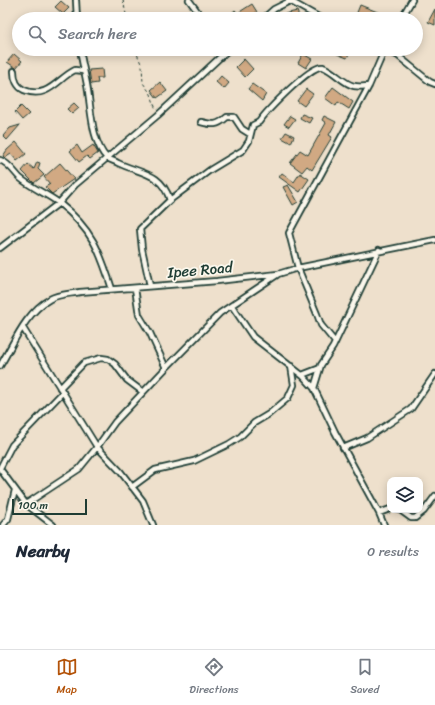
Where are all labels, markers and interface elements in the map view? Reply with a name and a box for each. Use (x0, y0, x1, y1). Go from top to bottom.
search box (12, 12, 423, 56)
text: Search here (58, 21, 137, 47)
icon: search (26, 23, 48, 45)
street label: Ipee Road (165, 254, 235, 286)
map controls (387, 477, 423, 513)
button: layers (387, 477, 423, 513)
text: 100 m (18, 496, 48, 515)
scale bar (12, 497, 87, 516)
text: Nearby (16, 536, 70, 566)
text: 0 results (367, 540, 419, 563)
tab: Map (56, 656, 78, 699)
tab: Directions (189, 656, 239, 699)
tab: Saved (350, 656, 379, 699)

